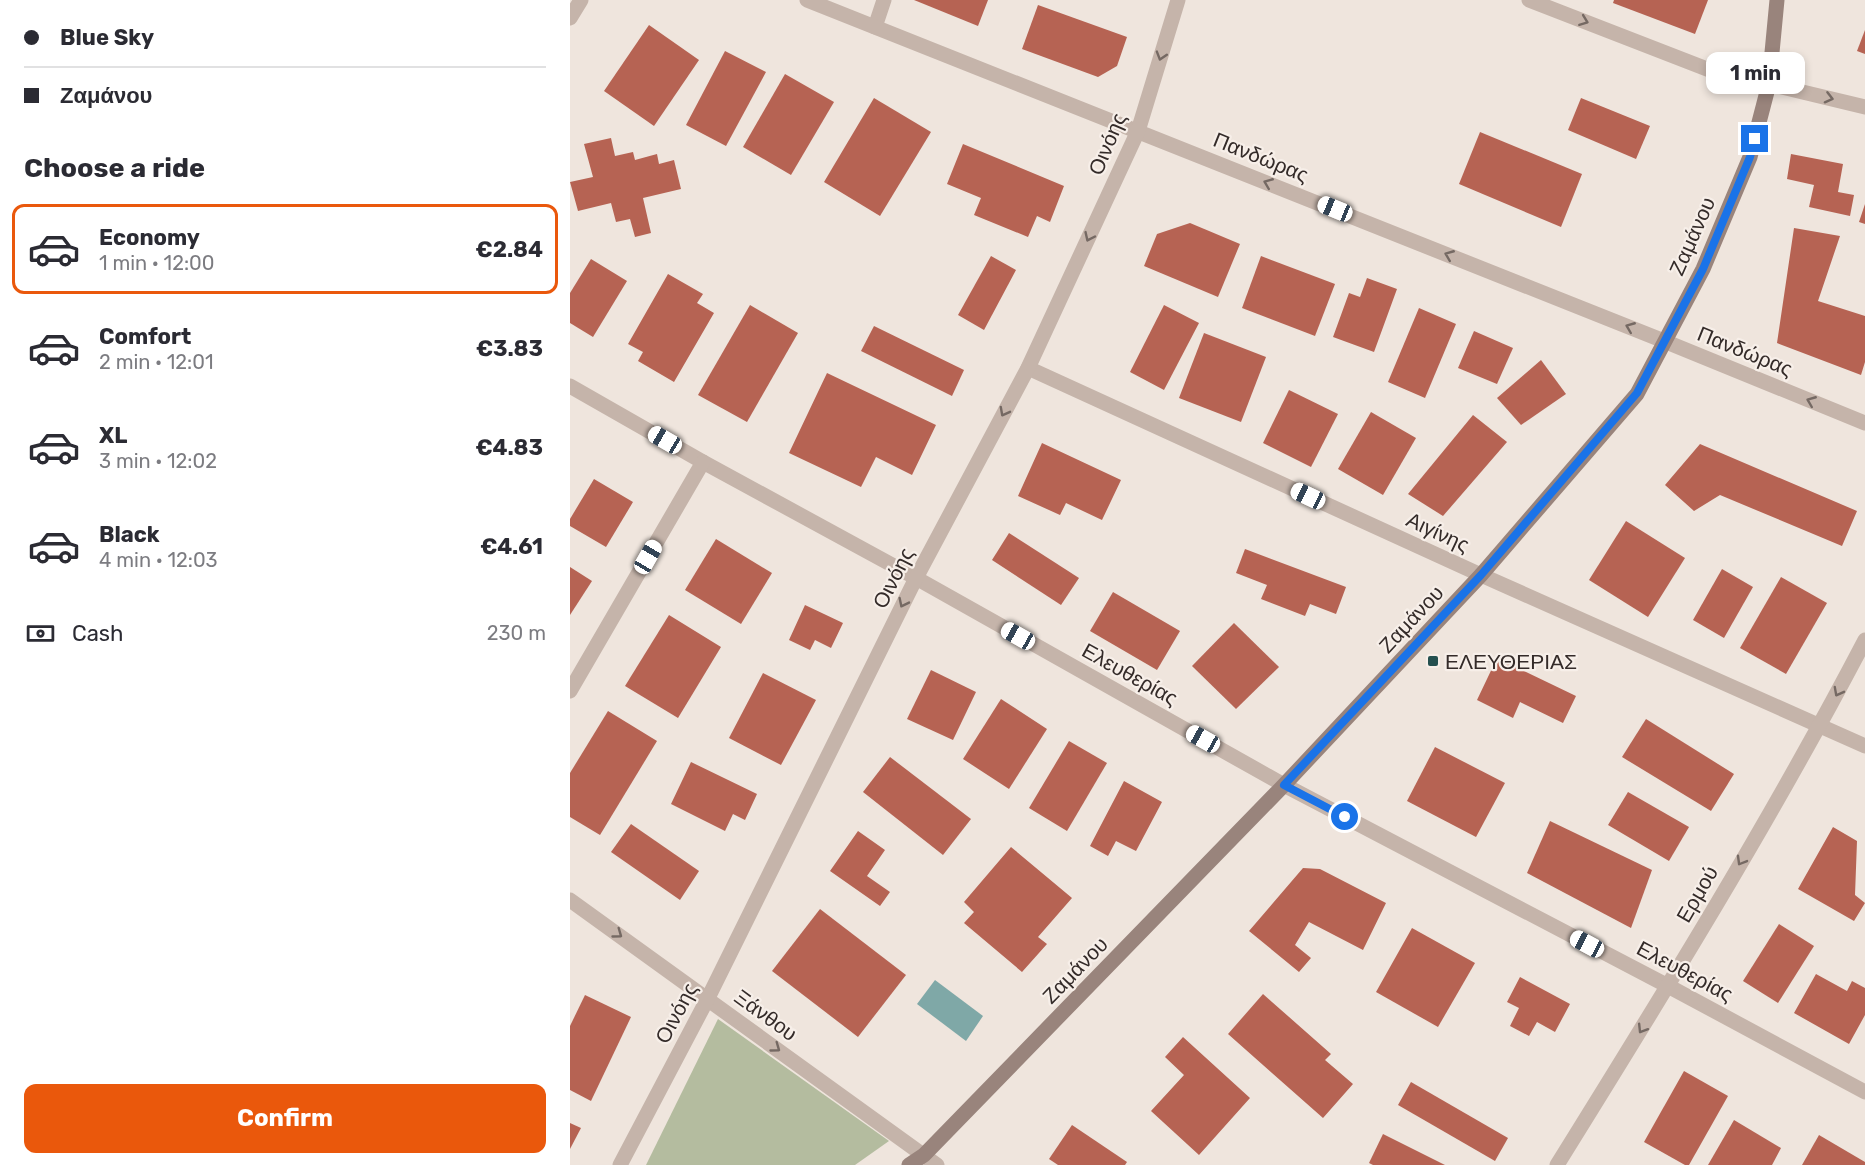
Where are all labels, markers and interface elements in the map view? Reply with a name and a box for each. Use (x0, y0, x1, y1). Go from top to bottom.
one-way arrow (1578, 14, 1589, 26)
text: Blue Sky (60, 24, 154, 51)
one-way arrow (1156, 50, 1168, 61)
callout: 1 min (1706, 52, 1804, 94)
text: 1 min (1730, 61, 1781, 85)
text: Ζαμάνου (60, 82, 152, 109)
one-way arrow (1824, 91, 1834, 104)
street label: Οινόης (1083, 109, 1131, 179)
route end (1741, 125, 1768, 152)
street label: Πανδώρας (1210, 127, 1312, 187)
text: Choose a ride (24, 152, 205, 184)
one-way arrow (1263, 178, 1274, 190)
street label: Ζαμάνου (1664, 193, 1720, 279)
car (1315, 194, 1355, 224)
icon: car (27, 222, 81, 276)
text: Economy (99, 224, 200, 251)
one-way arrow (1084, 230, 1096, 241)
text: €2.84 (475, 236, 543, 263)
one-way arrow (1444, 250, 1455, 262)
text: 1 min · 12:00 (99, 251, 214, 275)
icon: car (27, 321, 81, 375)
street label: Πανδώρας (1694, 321, 1796, 381)
one-way arrow (1626, 322, 1637, 334)
text: Comfort (99, 323, 191, 350)
text: €3.83 (476, 335, 543, 362)
text: 2 min · 12:01 (99, 350, 213, 374)
one-way arrow (1806, 396, 1817, 408)
one-way arrow (1000, 406, 1011, 417)
icon: car (27, 420, 81, 474)
text: XL (99, 422, 127, 449)
car (645, 423, 685, 457)
text: €4.83 (475, 434, 543, 461)
text: 3 min · 12:02 (99, 449, 217, 473)
car (1288, 480, 1328, 512)
street label: Αιγίνης (1403, 507, 1473, 557)
icon: car (27, 519, 81, 573)
text: Black (99, 521, 160, 548)
text: €4.61 (480, 533, 543, 560)
car (631, 537, 665, 577)
street label: Οινόης (867, 543, 919, 613)
text: 4 min · 12:03 (99, 548, 218, 572)
street label: Ζαμάνου (1374, 580, 1448, 658)
one-way arrow (899, 597, 911, 608)
icon: cash (24, 617, 57, 650)
car (998, 619, 1038, 653)
text: Cash (72, 620, 123, 647)
text: 230 m (487, 621, 546, 645)
street label: Ελευθερίας (1078, 638, 1182, 710)
place label: ΕΛΕΥΘΕΡΙΑΣ (1445, 649, 1577, 674)
marker: ΕΛΕΥΘΕΡΙΑΣ (1426, 654, 1440, 668)
one-way arrow (1834, 685, 1845, 696)
car (1183, 722, 1223, 756)
route start (1331, 803, 1358, 830)
one-way arrow (1737, 855, 1748, 865)
street label: Ερμού (1671, 861, 1723, 927)
one-way arrow (611, 927, 622, 938)
car (1567, 928, 1607, 960)
street label: Ζαμάνου (1037, 932, 1113, 1008)
street label: Ελευθερίας (1633, 935, 1737, 1007)
street label: Οινόης (650, 978, 702, 1048)
street label: Ξάνθου (730, 984, 802, 1046)
one-way arrow (1637, 1023, 1649, 1033)
one-way arrow (769, 1040, 780, 1051)
button: Confirm (24, 1084, 546, 1153)

